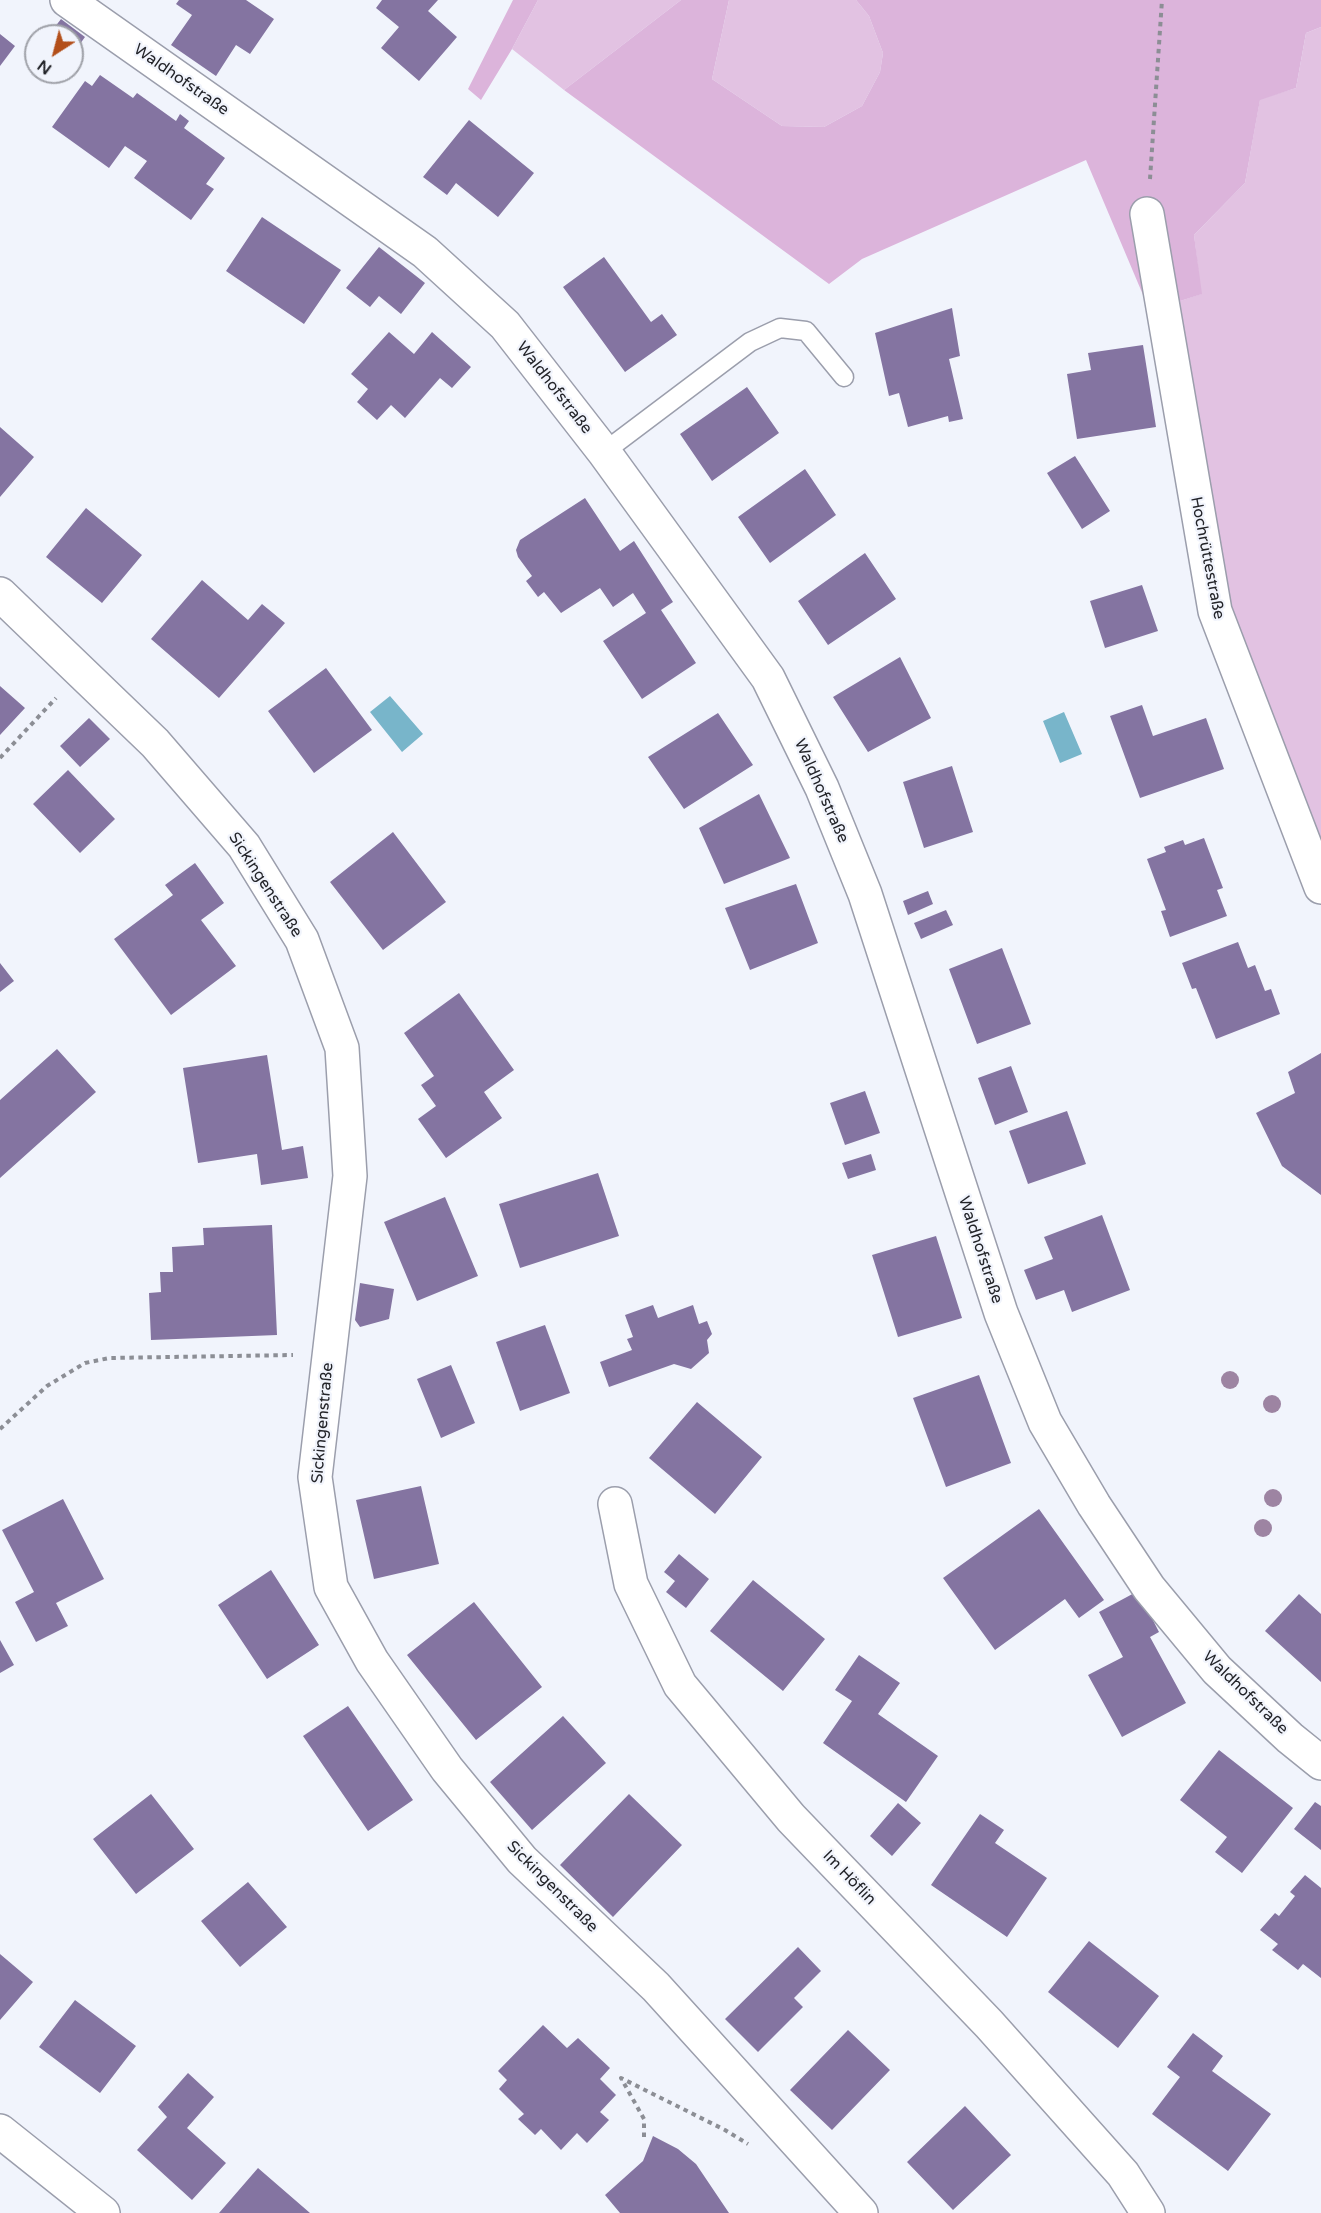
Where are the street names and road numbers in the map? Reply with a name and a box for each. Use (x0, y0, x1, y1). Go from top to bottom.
street label: Waldhofstraße (130, 40, 232, 120)
street label: Waldhofstraße (512, 338, 596, 438)
street label: Hochrüttestraße (1186, 495, 1228, 621)
street label: Waldhofstraße (790, 736, 852, 846)
street label: Sickingenstraße (224, 829, 306, 941)
street label: Waldhofstraße (954, 1194, 1006, 1306)
street label: Sickingenstraße (308, 1362, 338, 1484)
street label: Waldhofstraße (1198, 1647, 1292, 1739)
street label: Sickingenstraße (502, 1837, 602, 1937)
street label: Im Höflin (818, 1847, 880, 1909)

